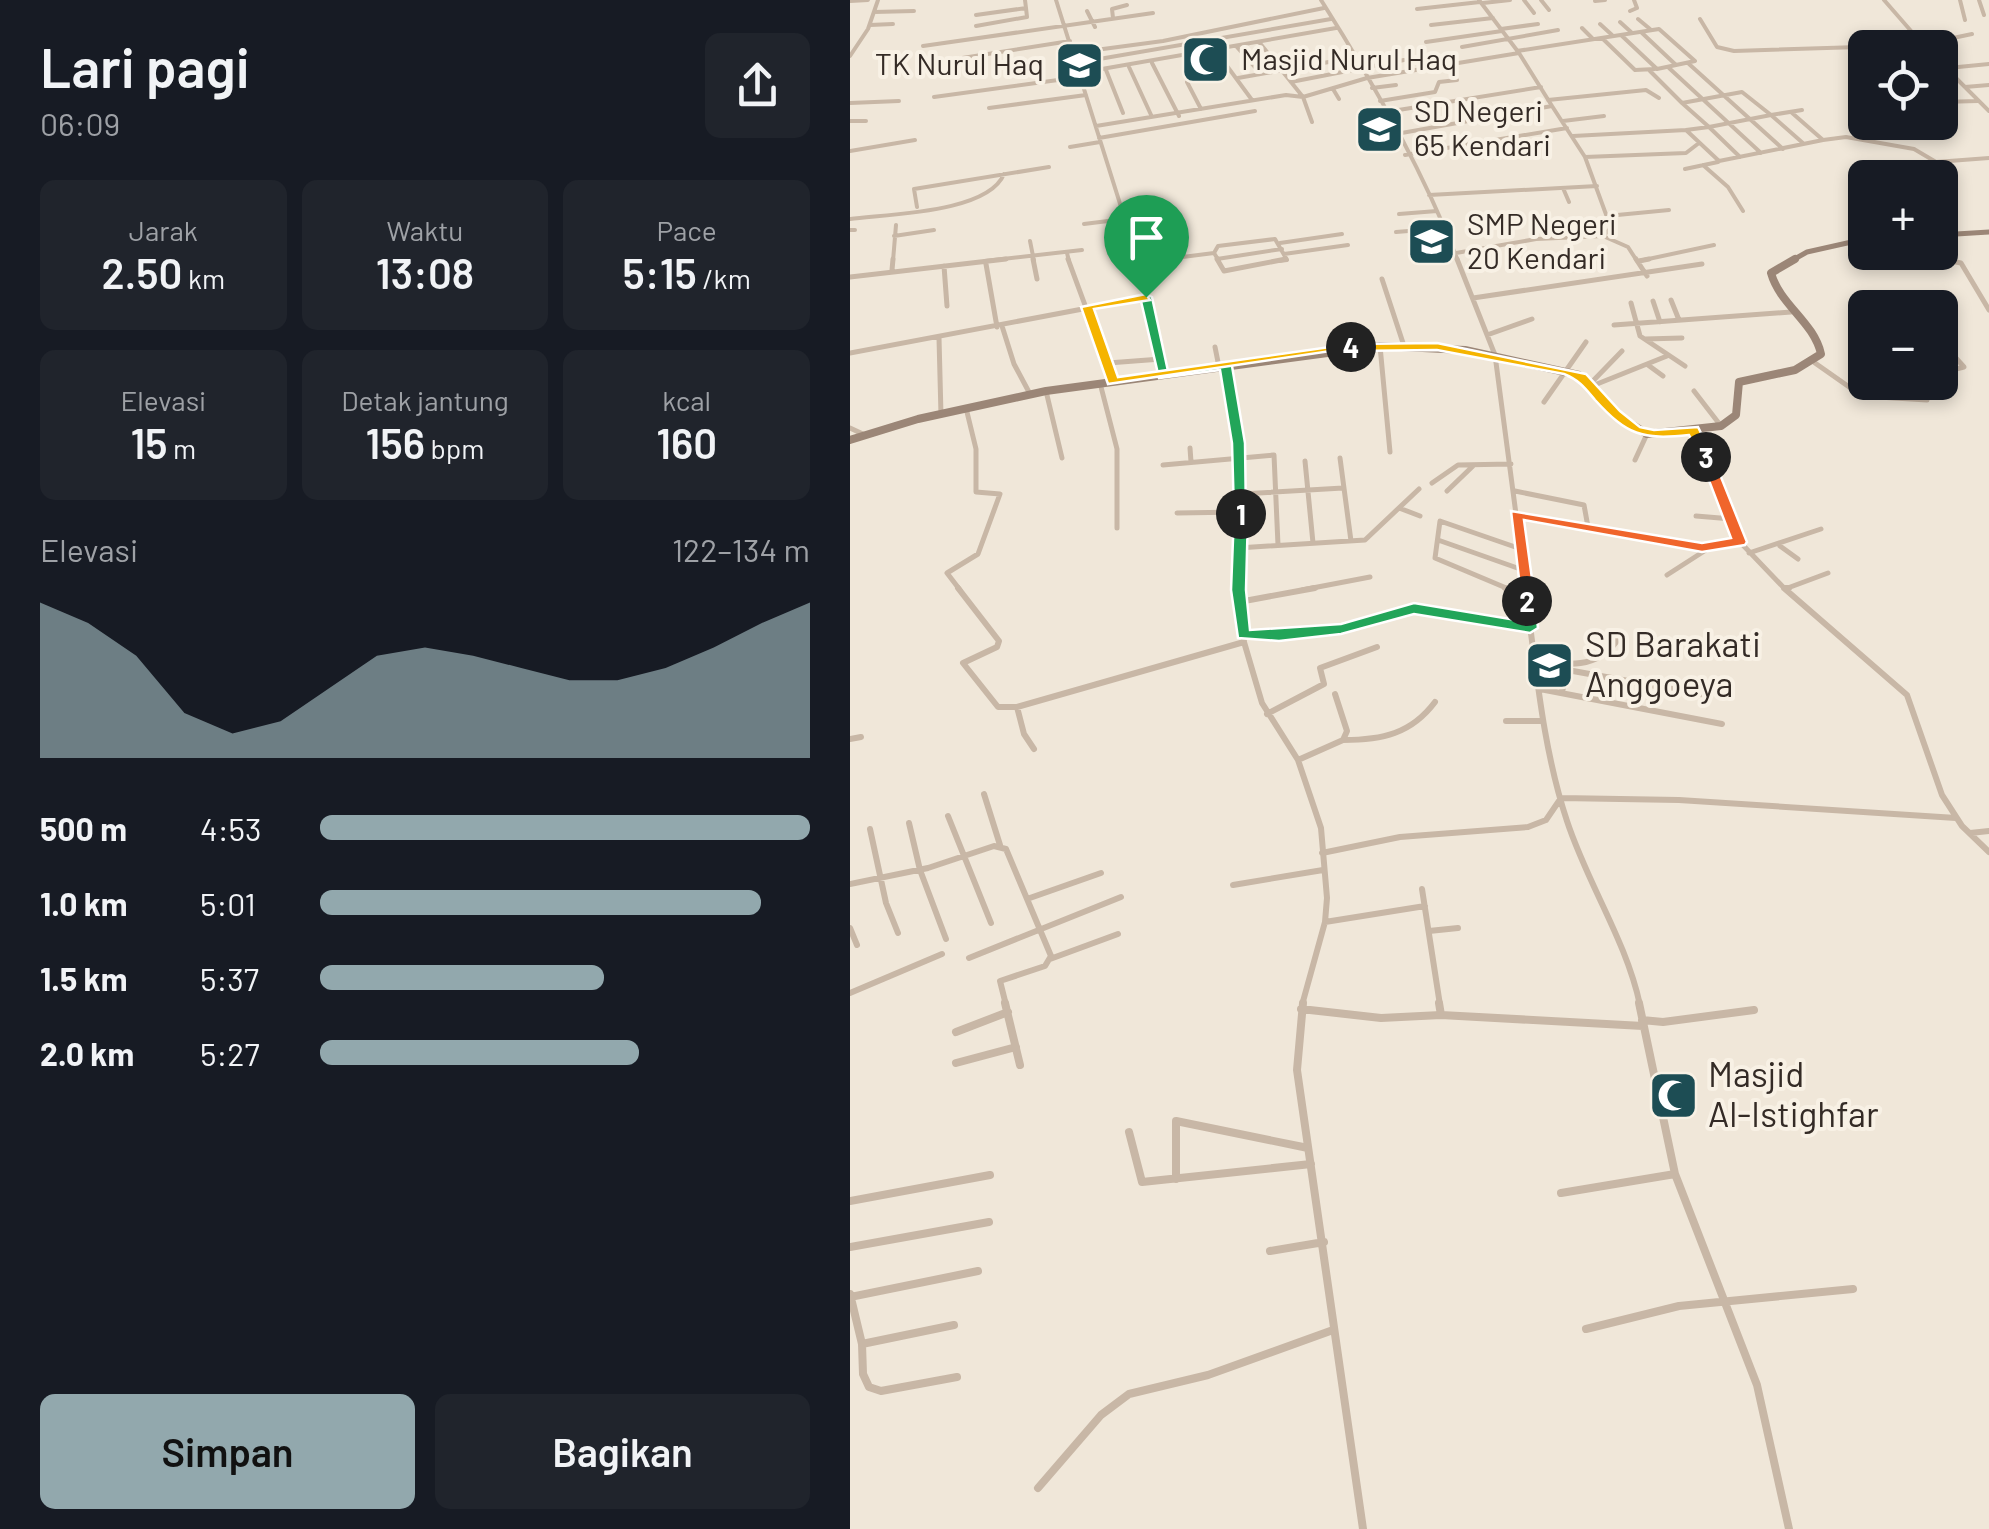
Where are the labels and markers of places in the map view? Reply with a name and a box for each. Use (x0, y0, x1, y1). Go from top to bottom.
mosque icon: Masjid Nurul Haq (1180, 34, 1232, 86)
school or university icon: TK Nurul Haq (1053, 39, 1105, 91)
place label: Masjid Nurul Haq (1241, 40, 1457, 76)
place label: TK Nurul Haq (875, 45, 1044, 81)
place label: SD Negeri 65 Kendari (1414, 92, 1551, 162)
school or university icon: SD Negeri 65 Kendari (1353, 103, 1405, 155)
pin (1104, 195, 1189, 298)
place label: SMP Negeri 20 Kendari (1467, 205, 1617, 275)
school or university icon: SMP Negeri 20 Kendari (1406, 216, 1458, 268)
pin: 4 (1326, 322, 1376, 372)
pin: 3 (1681, 432, 1731, 482)
pin: 1 (1216, 489, 1266, 539)
pin: 2 (1502, 576, 1552, 626)
place label: SD Barakati Anggoeya (1585, 622, 1761, 704)
school or university icon: SD Barakati Anggoeya (1524, 639, 1576, 691)
place label: Masjid Al-Istighfar (1708, 1052, 1879, 1134)
mosque icon: Masjid Al-Istighfar (1647, 1069, 1699, 1121)

